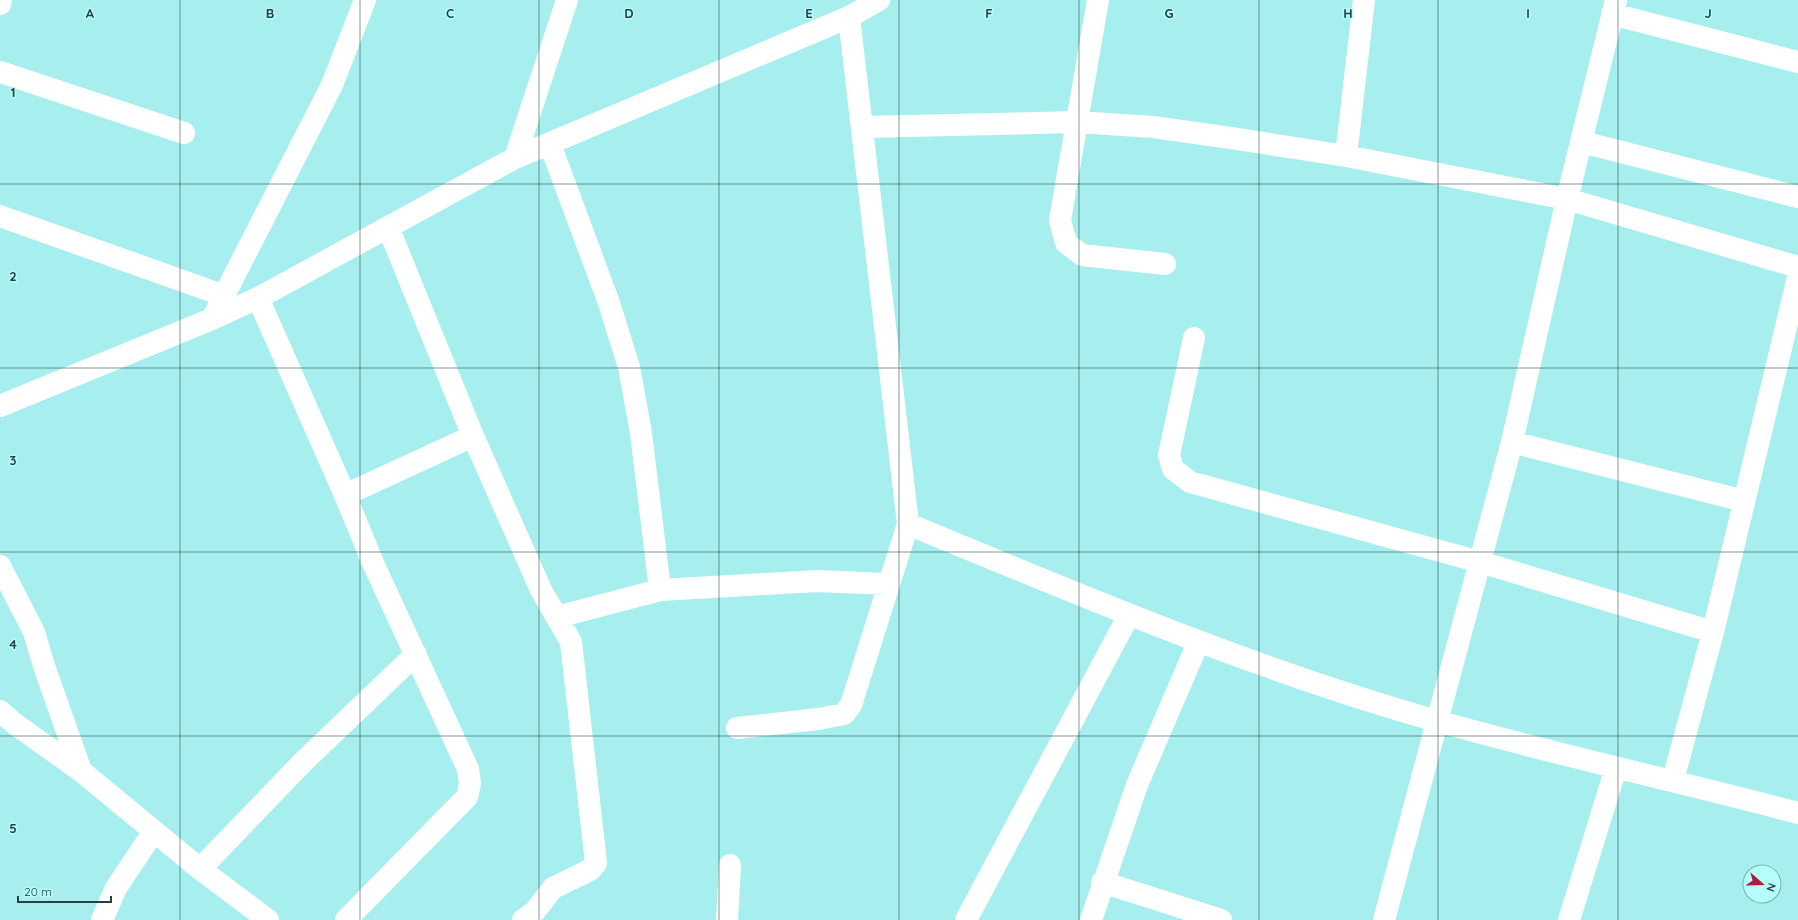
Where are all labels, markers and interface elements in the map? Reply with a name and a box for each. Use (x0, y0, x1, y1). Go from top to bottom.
text: A (86, 5, 95, 21)
text: B (266, 5, 274, 21)
text: C (446, 5, 454, 21)
text: D (624, 5, 634, 21)
text: E (805, 5, 813, 21)
text: F (985, 5, 993, 21)
text: G (1164, 5, 1174, 21)
text: H (1343, 5, 1353, 21)
text: I (1526, 5, 1530, 21)
text: J (1704, 5, 1712, 21)
text: 1 (10, 84, 16, 100)
text: 2 (9, 268, 17, 284)
text: 3 (10, 452, 17, 468)
text: 4 (9, 636, 17, 652)
text: 5 (9, 820, 17, 836)
north arrow (1742, 864, 1782, 904)
scale bar (18, 878, 111, 904)
text: N (1763, 881, 1779, 894)
text: 20 m (24, 884, 52, 899)

